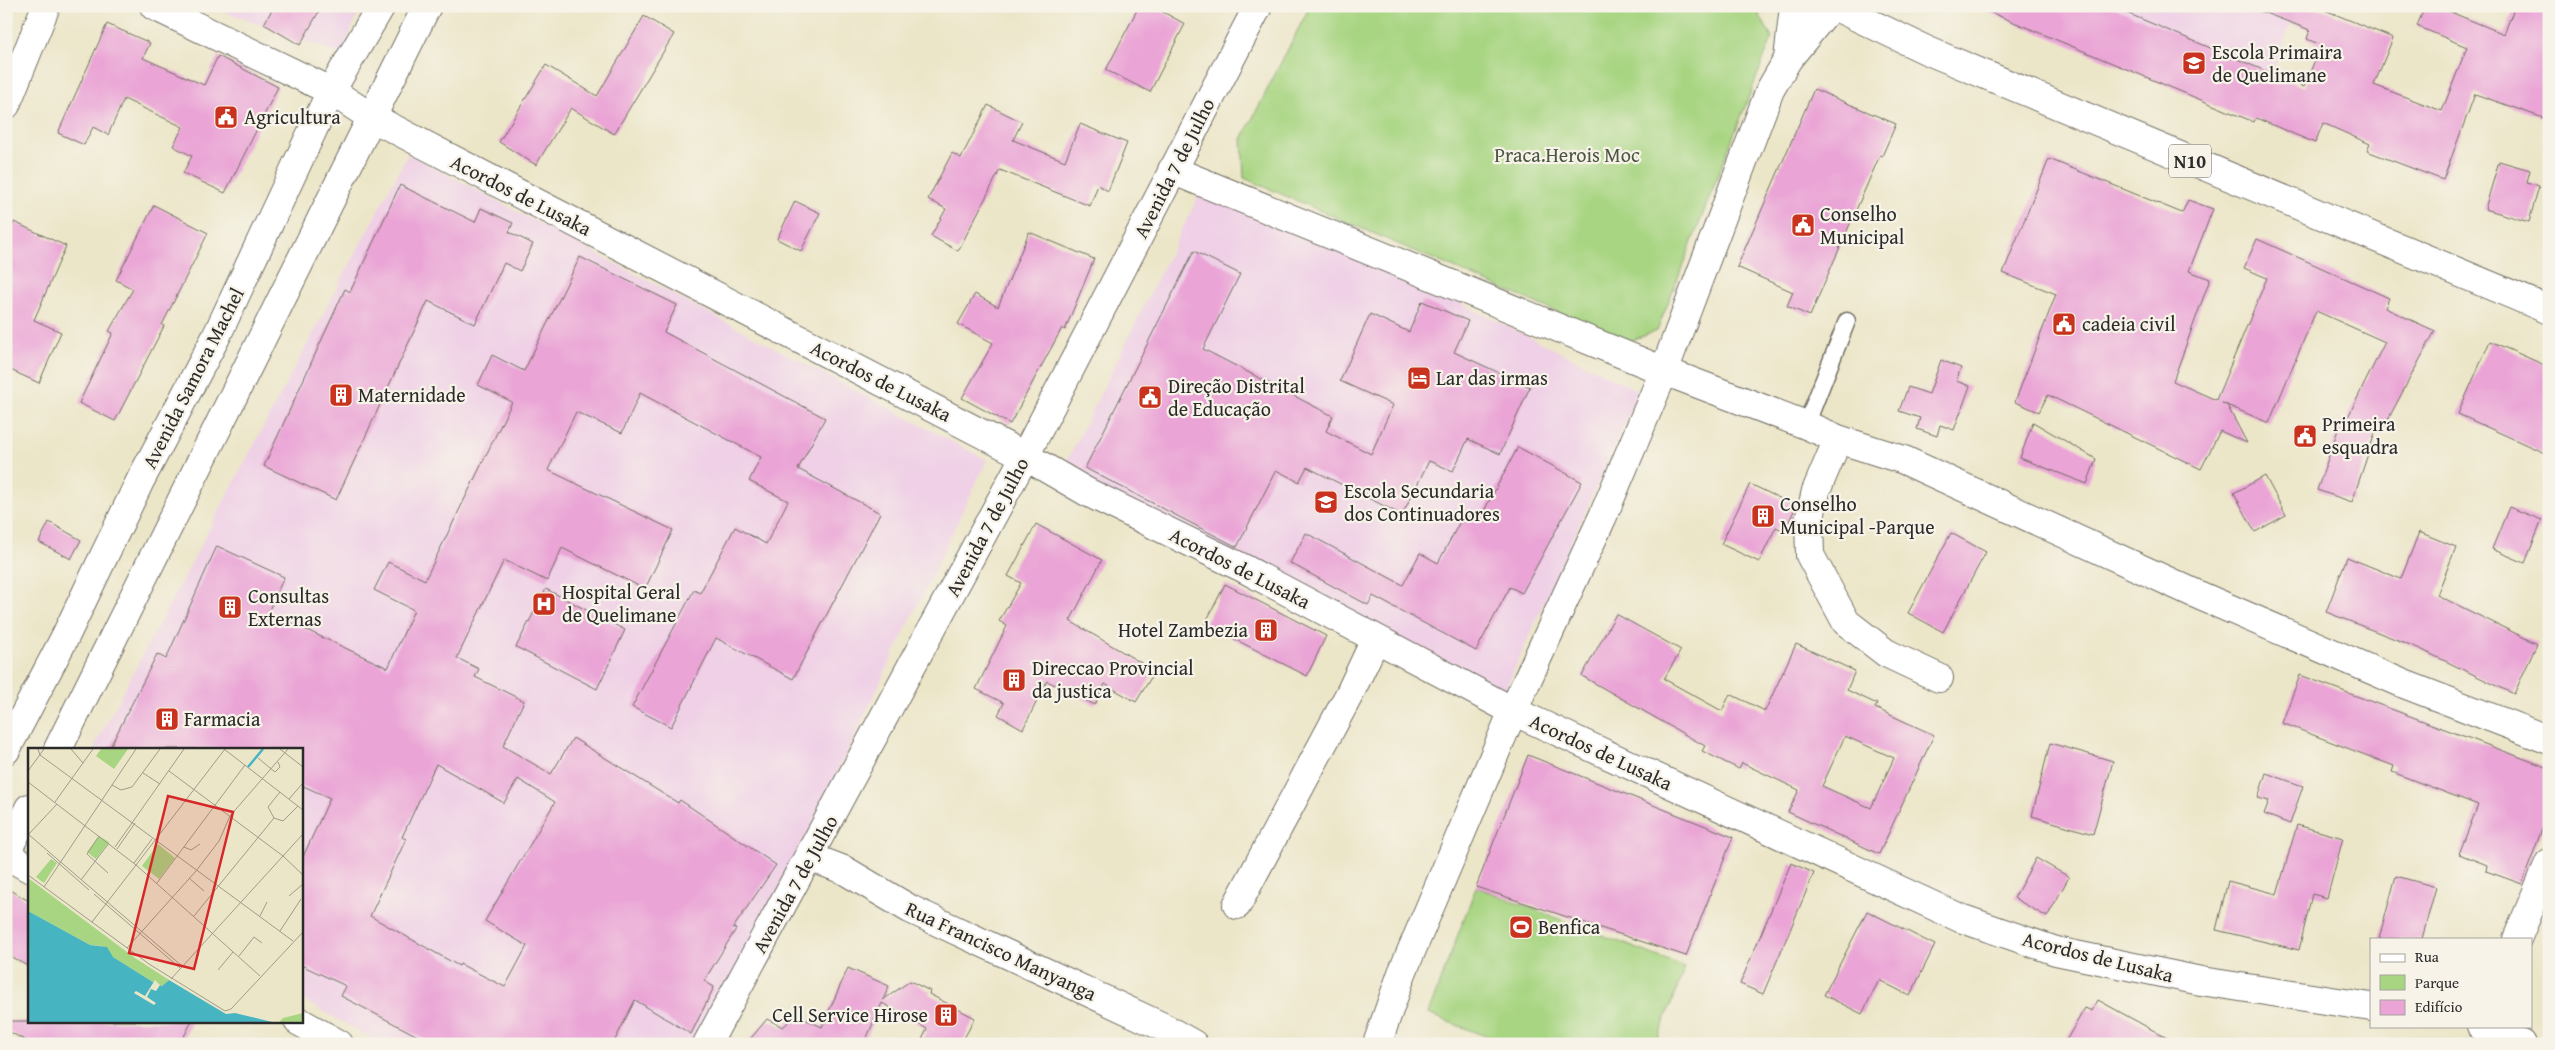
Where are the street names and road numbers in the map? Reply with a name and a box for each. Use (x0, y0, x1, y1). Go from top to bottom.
street label: Avenida 7 de Julho (1126, 93, 1221, 243)
road number: N10 (2169, 144, 2211, 178)
street label: Acordos de Lusaka (446, 147, 597, 243)
street label: Avenida Samora Machel (134, 282, 251, 473)
street label: Acordos de Lusaka (806, 333, 957, 429)
street label: Avenida 7 de Julho (938, 452, 1036, 602)
street label: Acordos de Lusaka (1165, 520, 1316, 616)
street label: Acordos de Lusaka (1525, 706, 1678, 798)
street label: Avenida 7 de Julho (745, 809, 845, 958)
street label: Rua Francisco Manyanga (901, 894, 1102, 1008)
street label: Acordos de Lusaka (2020, 924, 2177, 989)

